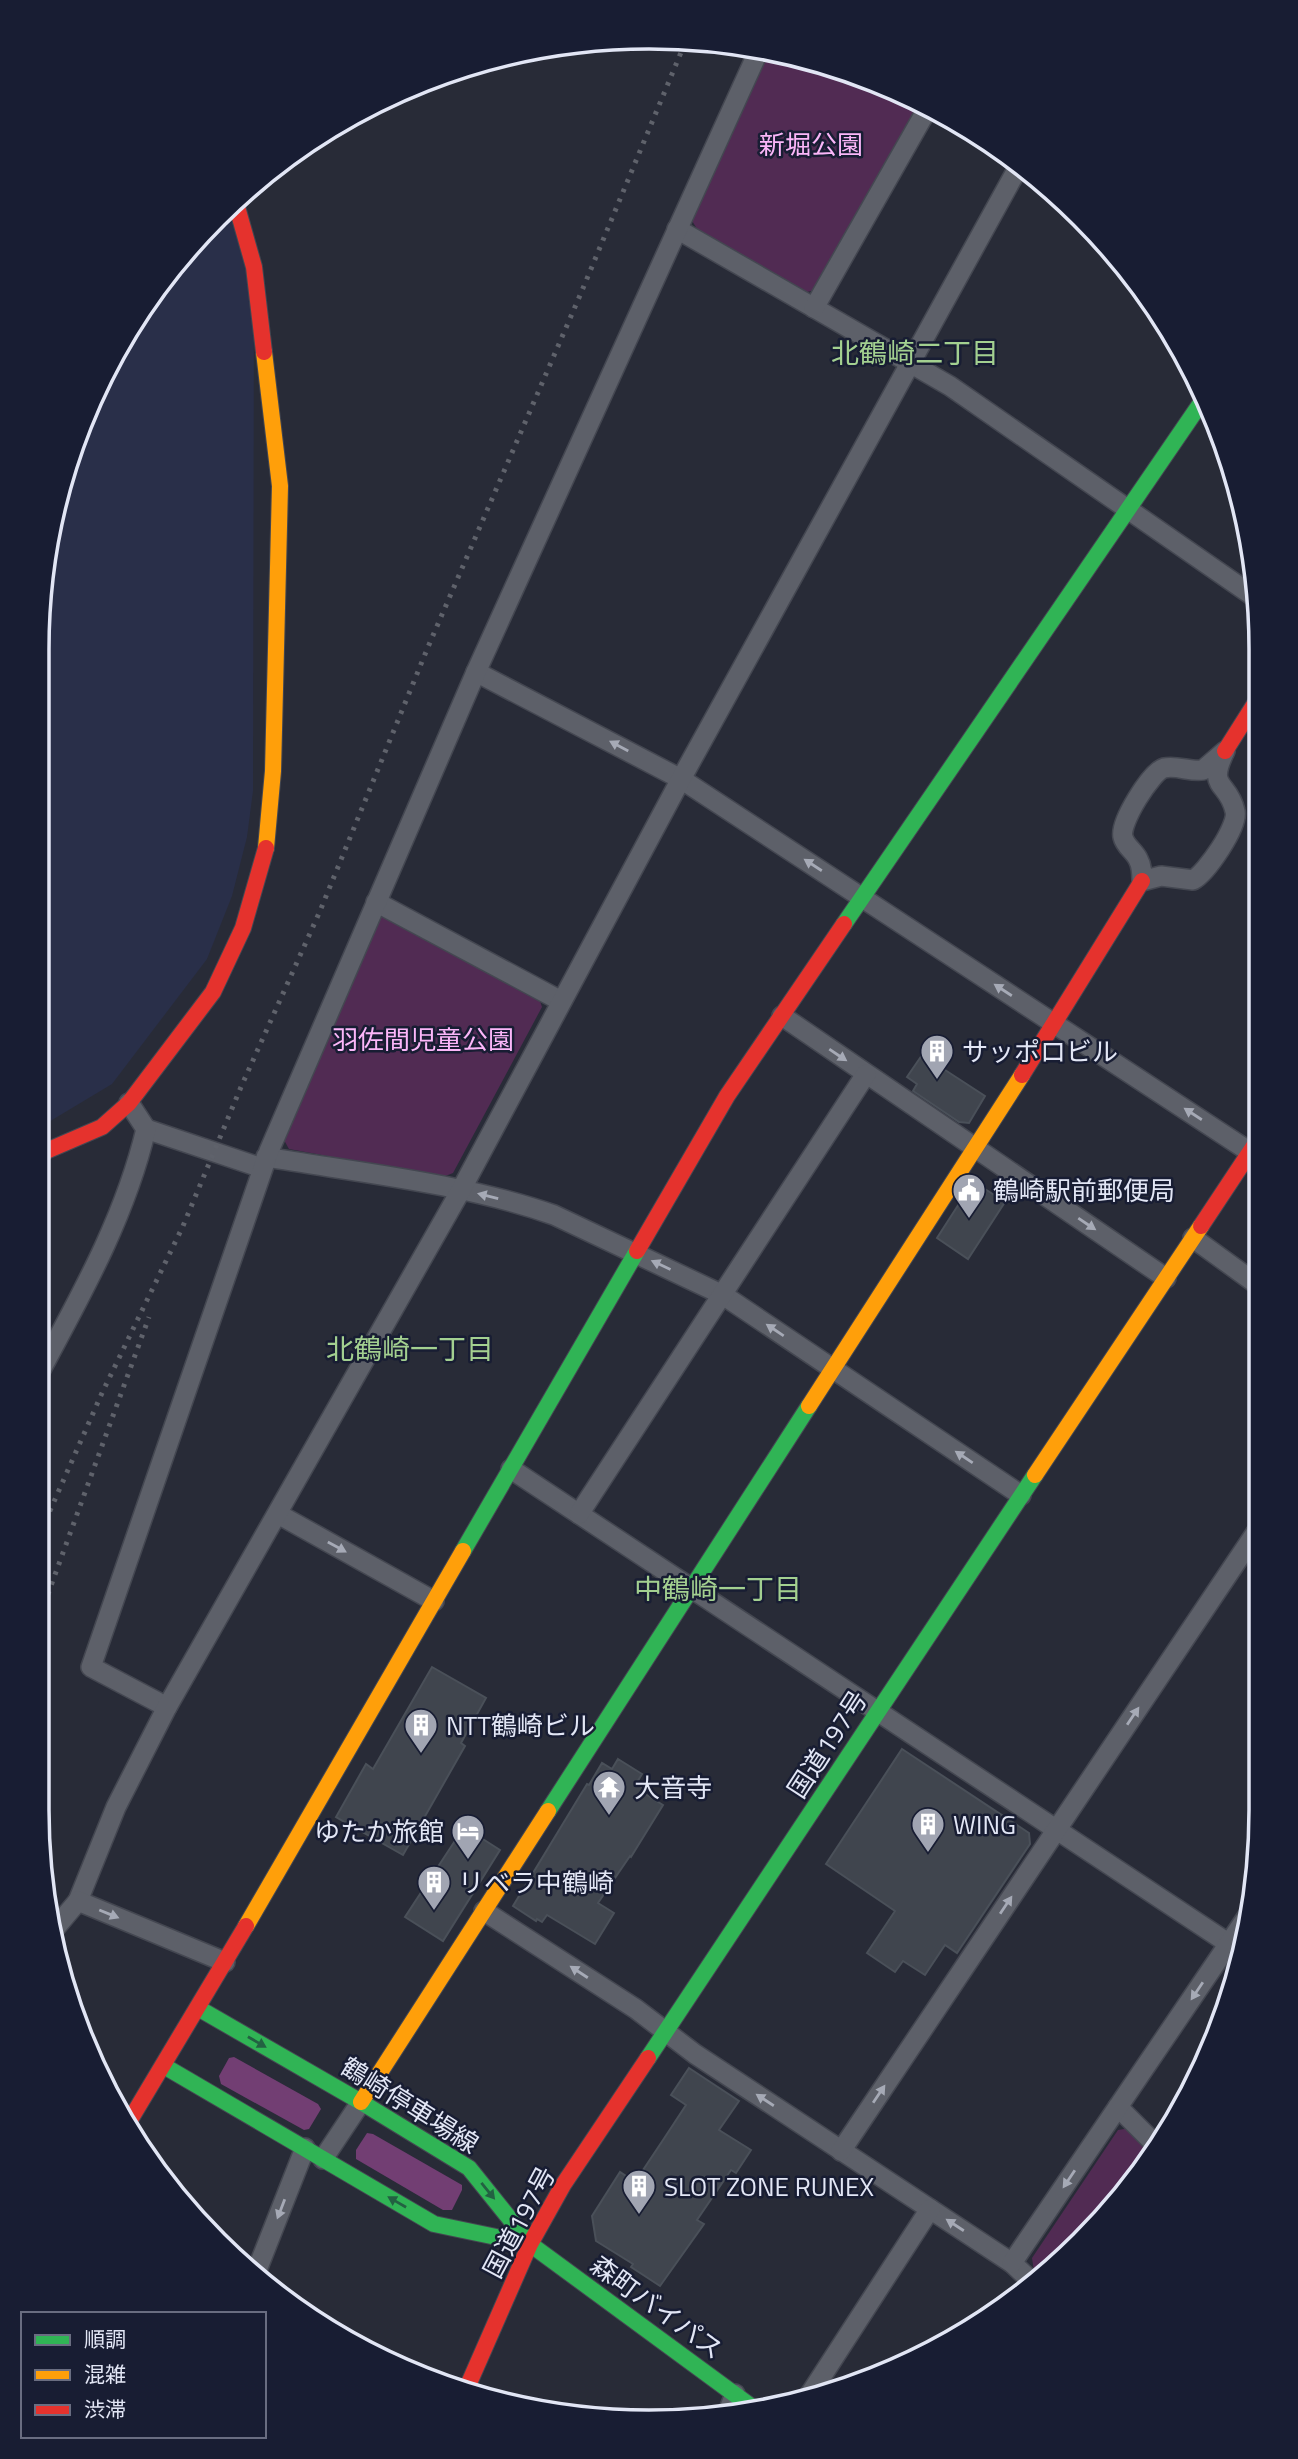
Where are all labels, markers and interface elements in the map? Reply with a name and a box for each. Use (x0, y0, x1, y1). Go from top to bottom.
park label: 新堀公園 (759, 125, 863, 164)
district label: 北鶴崎二丁目 (831, 331, 999, 374)
one-way arrow (608, 741, 628, 753)
one-way arrow (803, 859, 822, 872)
one-way arrow (993, 983, 1013, 996)
park label: 羽佐間児童公園 (332, 1020, 514, 1059)
building icon: サッポロビル (918, 1032, 956, 1081)
place label: サッポロビル (962, 1032, 1118, 1071)
one-way arrow (828, 1048, 848, 1061)
one-way arrow (1183, 1108, 1203, 1121)
public building icon: 鶴崎駅前郵便局 (950, 1171, 988, 1220)
place label: 鶴崎駅前郵便局 (993, 1171, 1175, 1210)
one-way arrow (477, 1190, 499, 1201)
one-way arrow (1078, 1217, 1096, 1231)
one-way arrow (651, 1260, 671, 1271)
one-way arrow (766, 1324, 785, 1337)
district label: 北鶴崎一丁目 (326, 1327, 494, 1370)
one-way arrow (955, 1450, 973, 1464)
one-way arrow (328, 1541, 347, 1553)
district label: 中鶴崎一丁目 (634, 1567, 802, 1610)
street label: 国道197号 (778, 1682, 876, 1806)
building icon: NTT鶴崎ビル (402, 1706, 440, 1755)
place label: NTT鶴崎ビル (446, 1706, 595, 1745)
one-way arrow (1126, 1707, 1140, 1725)
temple icon: 大音寺 (590, 1768, 628, 1817)
place label: 大音寺 (634, 1768, 712, 1807)
building icon: WING (909, 1805, 947, 1854)
place label: WING (953, 1805, 1016, 1844)
place label: ゆたか旅館 (314, 1812, 444, 1851)
hotel icon: ゆたか旅館 (449, 1812, 487, 1861)
building icon: リベラ中鶴崎 (415, 1863, 453, 1912)
place label: リベラ中鶴崎 (458, 1863, 614, 1902)
one-way arrow (999, 1896, 1013, 1914)
one-way arrow (99, 1909, 120, 1920)
one-way arrow (569, 1966, 589, 1979)
one-way arrow (1190, 1982, 1204, 2000)
one-way arrow (248, 2036, 267, 2048)
street label: 鶴崎停車場線 (334, 2047, 486, 2163)
one-way arrow (873, 2084, 886, 2104)
one-way arrow (755, 2094, 775, 2107)
street label: 国道197号 (473, 2159, 565, 2285)
building icon: SLOT ZONE RUNEX (620, 2167, 658, 2216)
place label: SLOT ZONE RUNEX (664, 2167, 874, 2206)
one-way arrow (1062, 2170, 1076, 2188)
one-way arrow (480, 2182, 495, 2200)
one-way arrow (387, 2196, 406, 2208)
one-way arrow (275, 2199, 286, 2220)
one-way arrow (945, 2219, 965, 2232)
street label: 森町バイパス (583, 2246, 731, 2368)
legend (21, 2312, 266, 2438)
text: 順調 (84, 2323, 126, 2355)
text: 混雑 (84, 2358, 126, 2390)
text: 渋滞 (84, 2393, 126, 2425)

